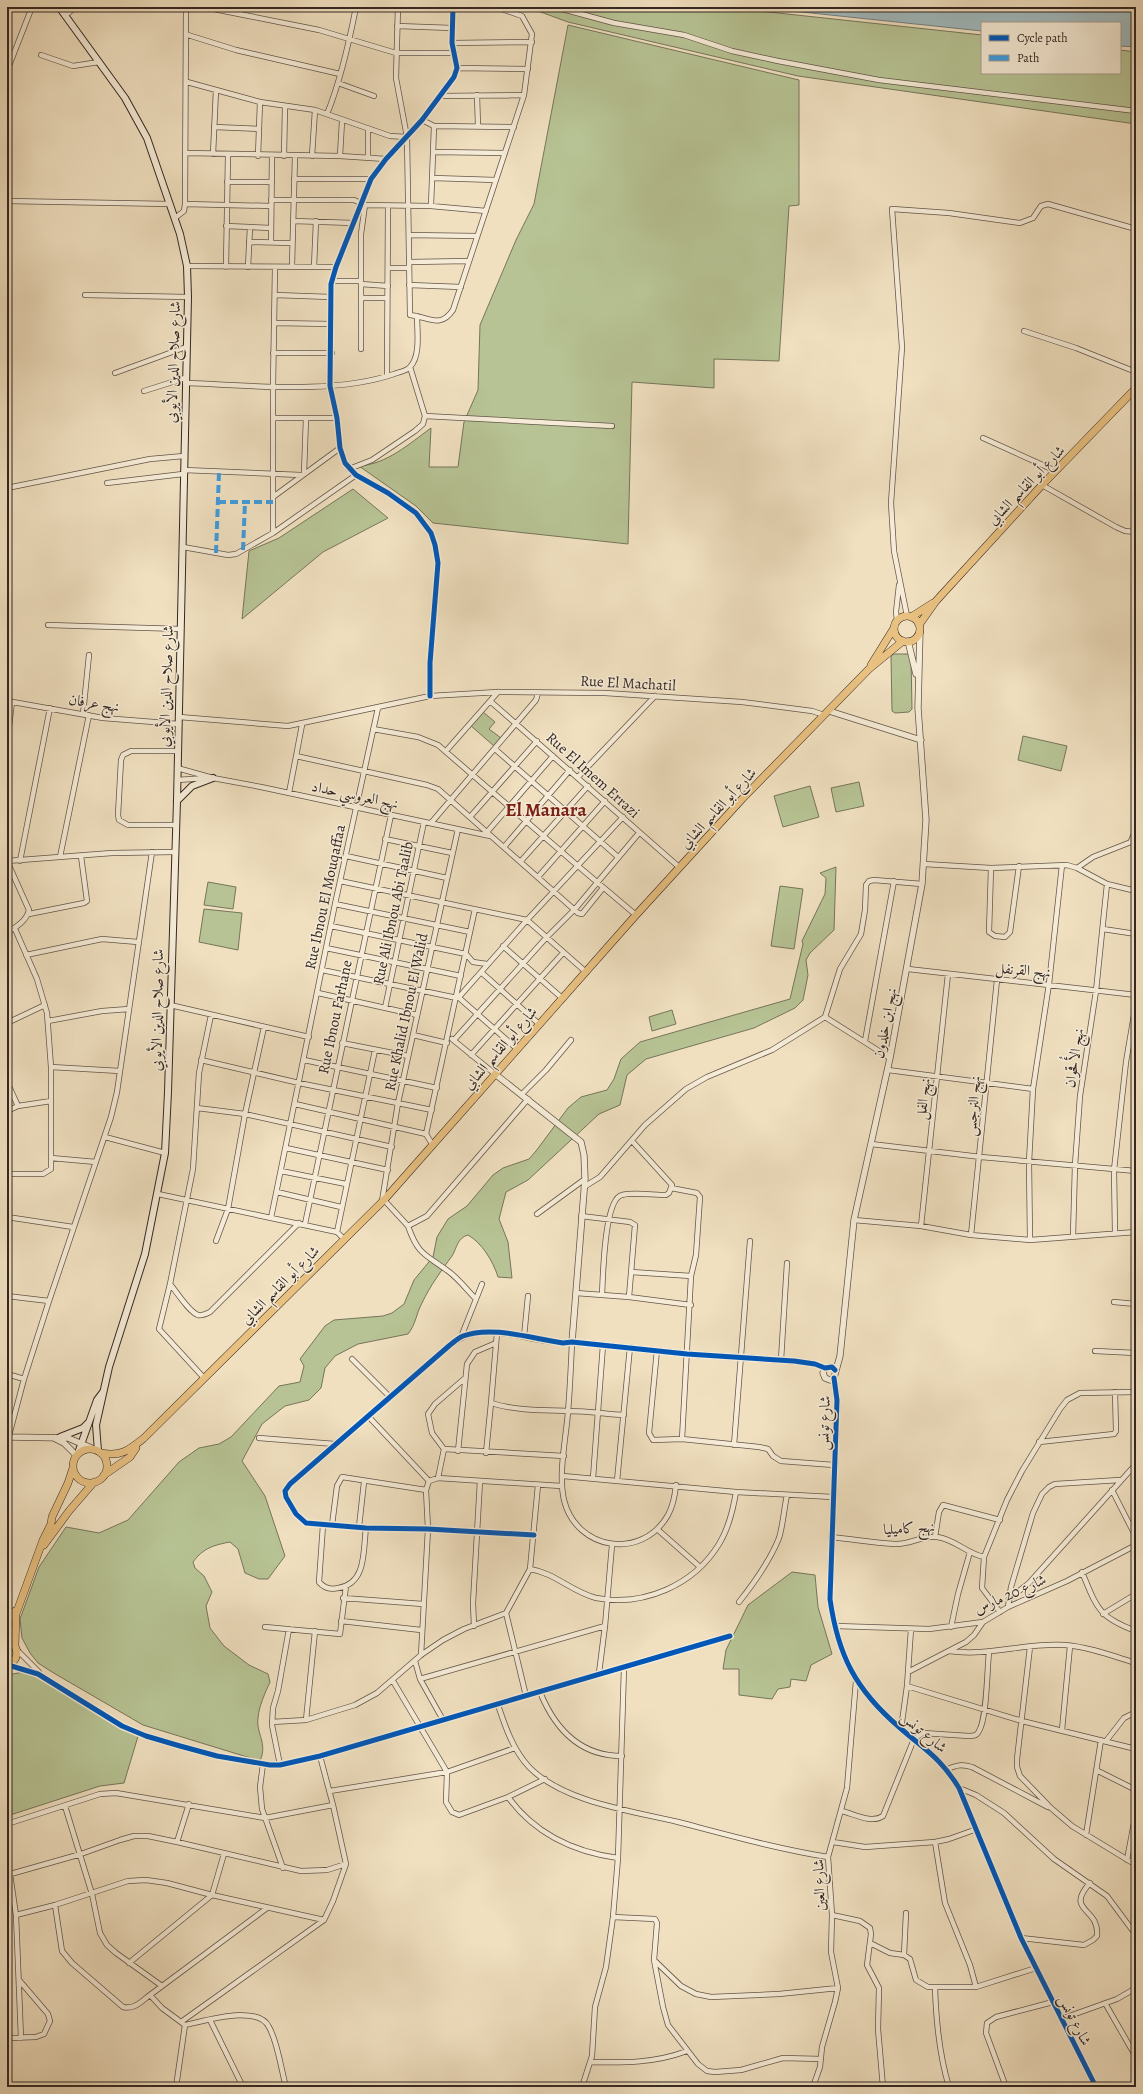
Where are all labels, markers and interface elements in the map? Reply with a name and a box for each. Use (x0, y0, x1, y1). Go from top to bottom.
legend (981, 22, 1121, 74)
text: Cycle path (1017, 30, 1068, 46)
text: Path (1017, 50, 1040, 66)
street label: شارع صلاح الدين الأيوبي (160, 301, 188, 424)
street label: شارع أبو القاسم الشابي (982, 440, 1073, 533)
street label: شارع صلاح الدين الأيوبي (153, 625, 181, 748)
street label: Rue El Machatil (580, 671, 677, 696)
street label: نهج عرفان (67, 689, 121, 721)
street label: Rue El Imem Errazi (542, 727, 644, 823)
street label: شارع أبو القاسم الشابي (675, 762, 764, 856)
street label: نهج العروسي حداد (309, 776, 400, 818)
district label: El Manara (505, 797, 587, 823)
street label: Rue Ibnou El Mouqaffaa (300, 823, 350, 971)
street label: Rue Ali Ibnou Abi Taalib (368, 839, 418, 986)
street label: Rue Khalid Ibnou El Walid (379, 930, 433, 1093)
street label: شارع صلاح الدين الأيوبي (145, 949, 171, 1071)
street label: Rue Ibnou Farhane (313, 958, 357, 1076)
street label: نهج القرنفل (994, 958, 1051, 986)
street label: نهج ابن خلدون (868, 986, 906, 1061)
street label: شارع أبو القاسم الشابي (458, 1002, 545, 1097)
street label: نهج الأُقحوان (1055, 1026, 1093, 1090)
street label: نهج النرجس (960, 1075, 990, 1137)
street label: نهج الفل (911, 1077, 939, 1121)
street label: شارع أبو القاسم الشابي (235, 1240, 327, 1332)
street label: شارع تونس (813, 1395, 838, 1451)
street label: نهج كاميليا (883, 1517, 936, 1543)
street label: شارع 20 مارس (971, 1569, 1051, 1622)
street label: شارع تونس (895, 1707, 951, 1760)
street label: شارع العين (808, 1859, 833, 1911)
street label: شارع تونس (1051, 1991, 1096, 2050)

